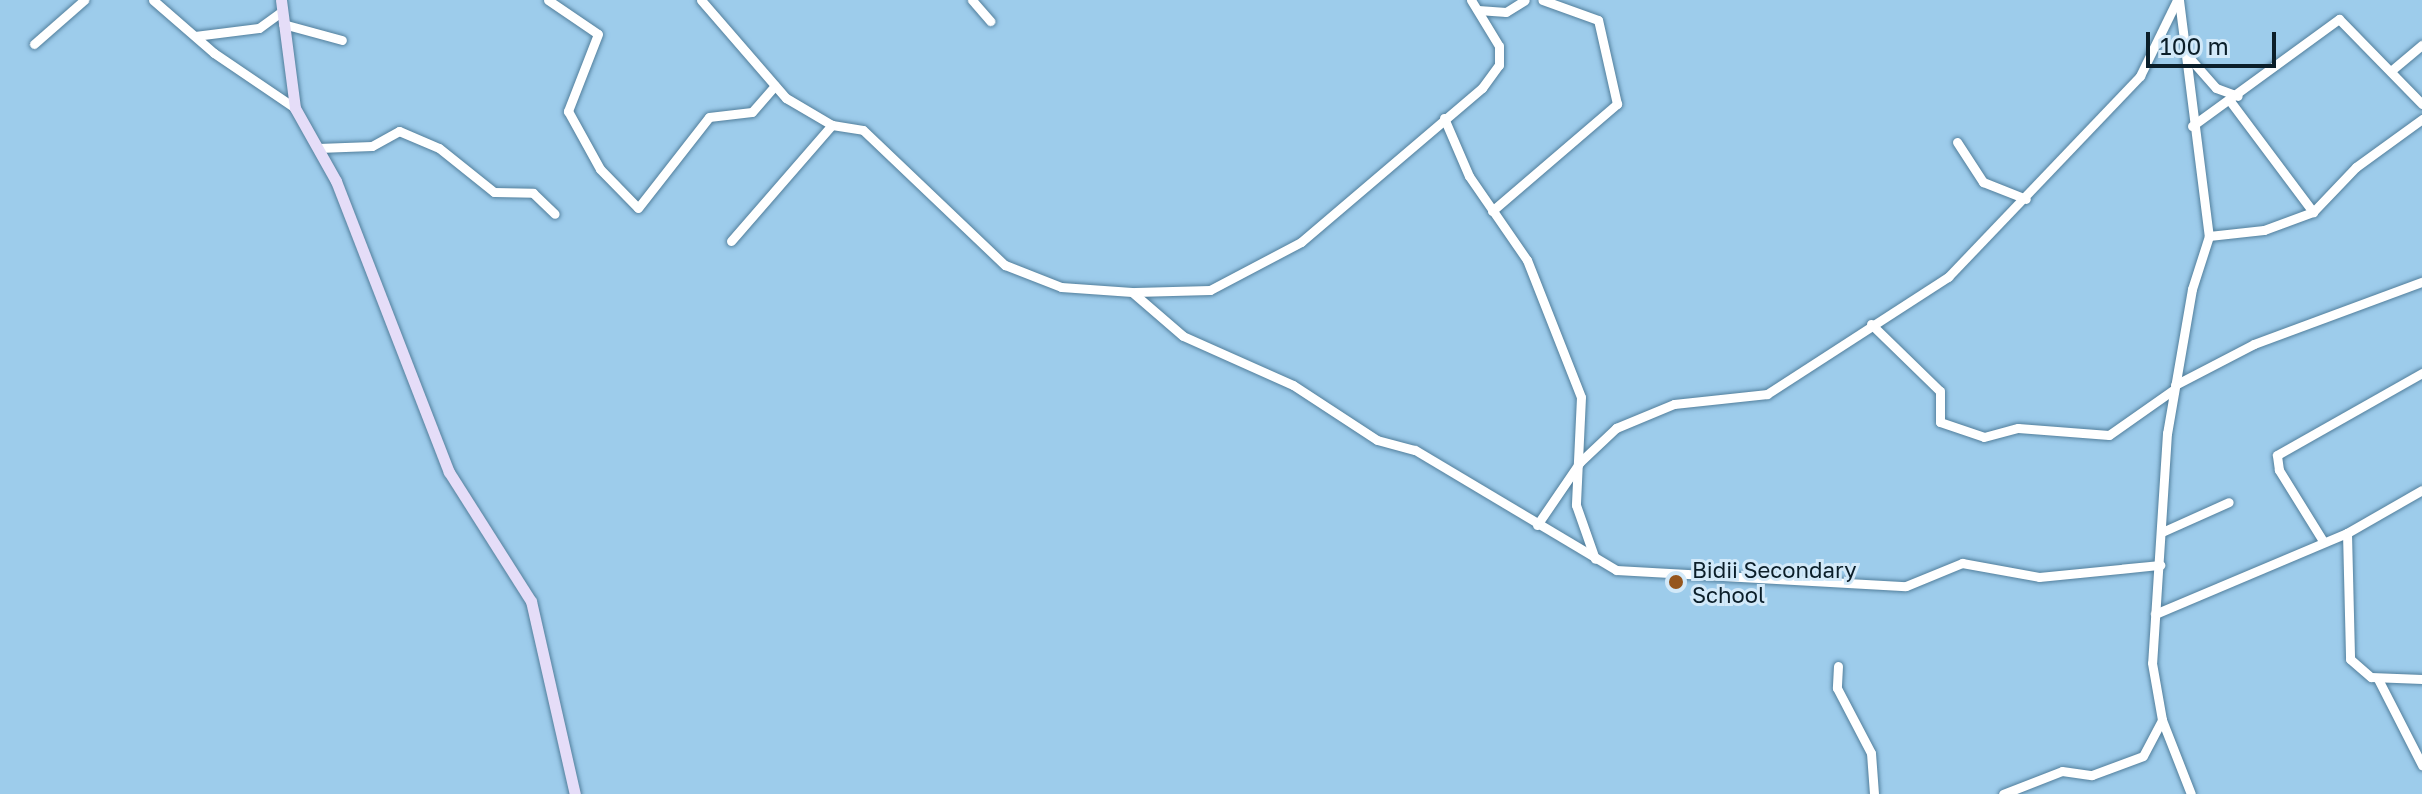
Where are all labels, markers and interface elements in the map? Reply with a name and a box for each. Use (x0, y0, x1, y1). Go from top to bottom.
scale bar (2150, 16, 2280, 66)
text: 100 m (2160, 31, 2229, 60)
place label: Bidii Secondary School (1692, 556, 1857, 608)
marker: Bidii Secondary School (1667, 573, 1685, 591)

